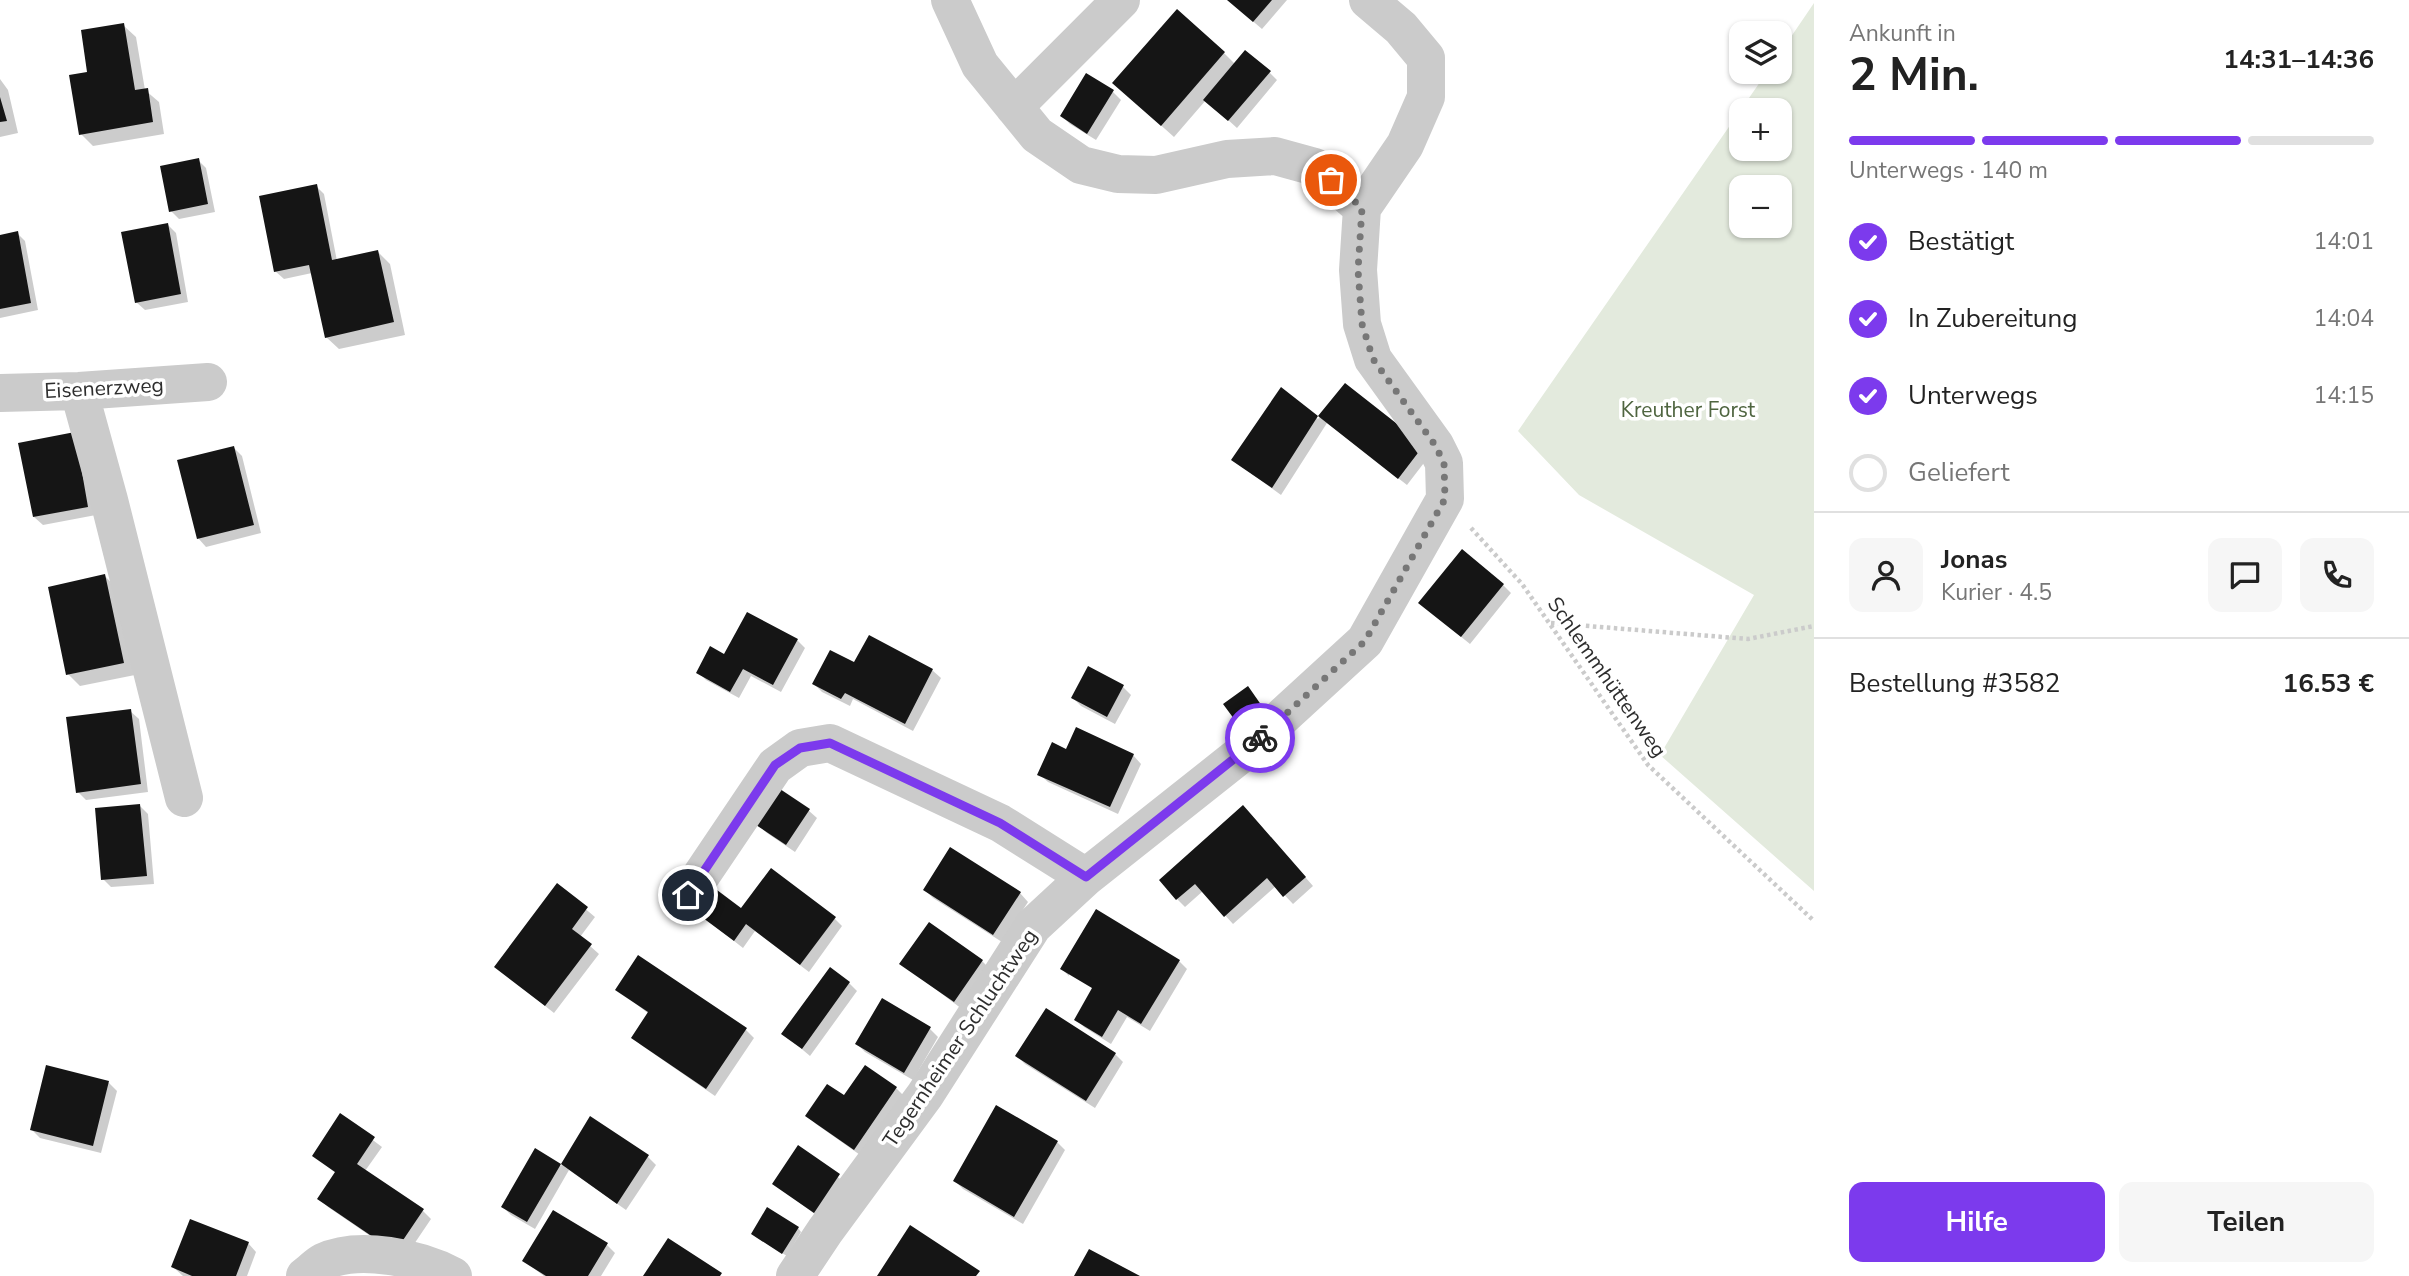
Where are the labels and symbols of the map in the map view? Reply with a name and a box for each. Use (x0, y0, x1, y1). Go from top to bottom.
pin (1301, 150, 1361, 210)
street label: Eisenerzweg (44, 371, 164, 405)
park label: Kreuther Forst (1621, 396, 1756, 424)
street label: Schlemmhüttenweg (1541, 591, 1673, 763)
courier (1225, 703, 1295, 773)
pin (658, 865, 718, 925)
street label: Tegernheimer Schluchtweg (876, 923, 1044, 1153)

